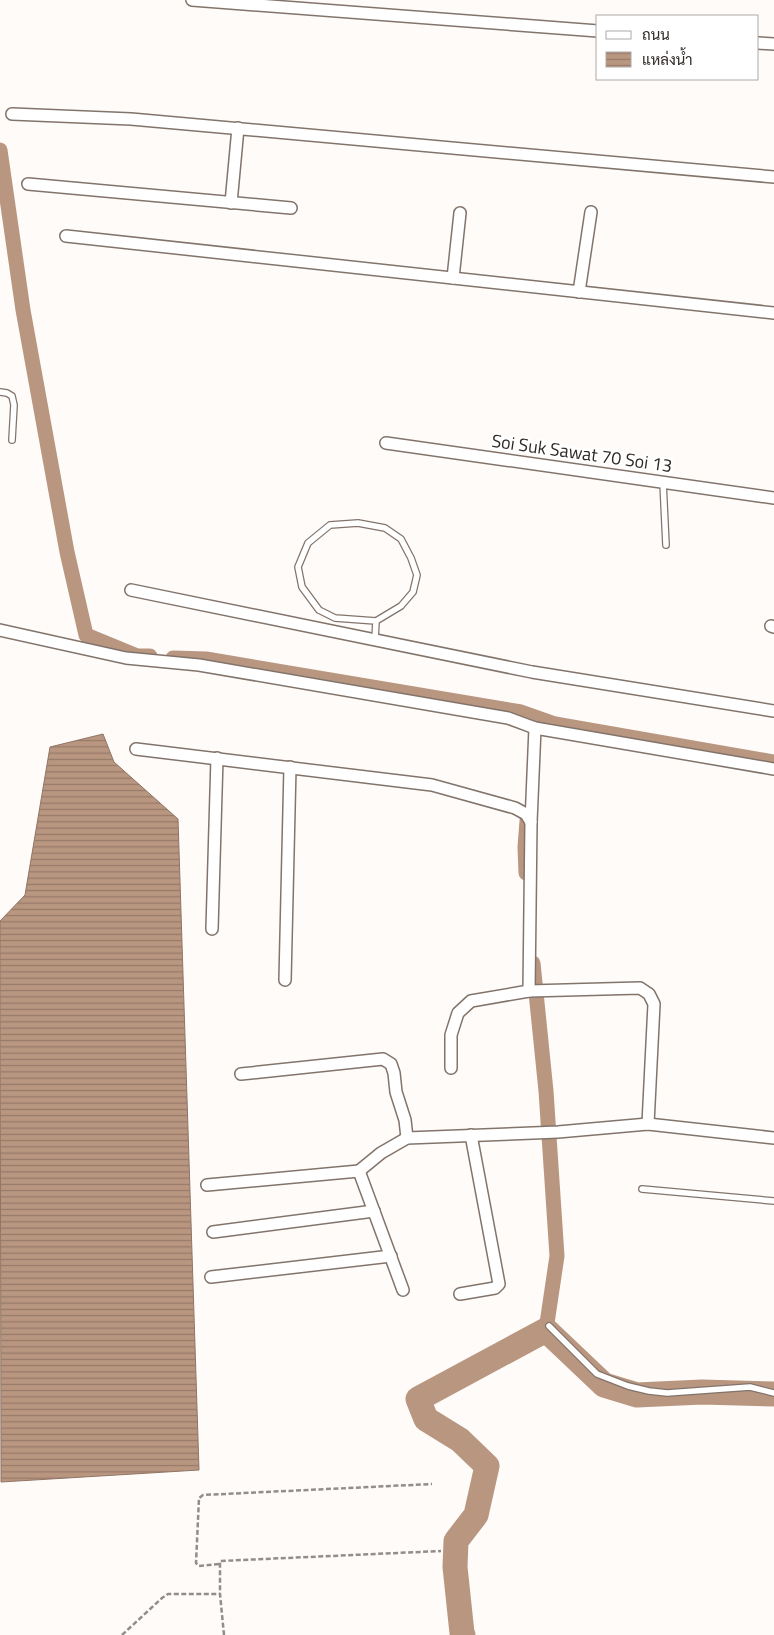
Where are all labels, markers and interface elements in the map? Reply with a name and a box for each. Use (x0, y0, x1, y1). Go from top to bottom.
legend (596, 15, 759, 80)
text: ถนน (642, 23, 670, 46)
text: แหล่งน้ำ (642, 47, 693, 71)
street label: Soi Suk Sawat 70 Soi 13 (490, 427, 674, 479)

